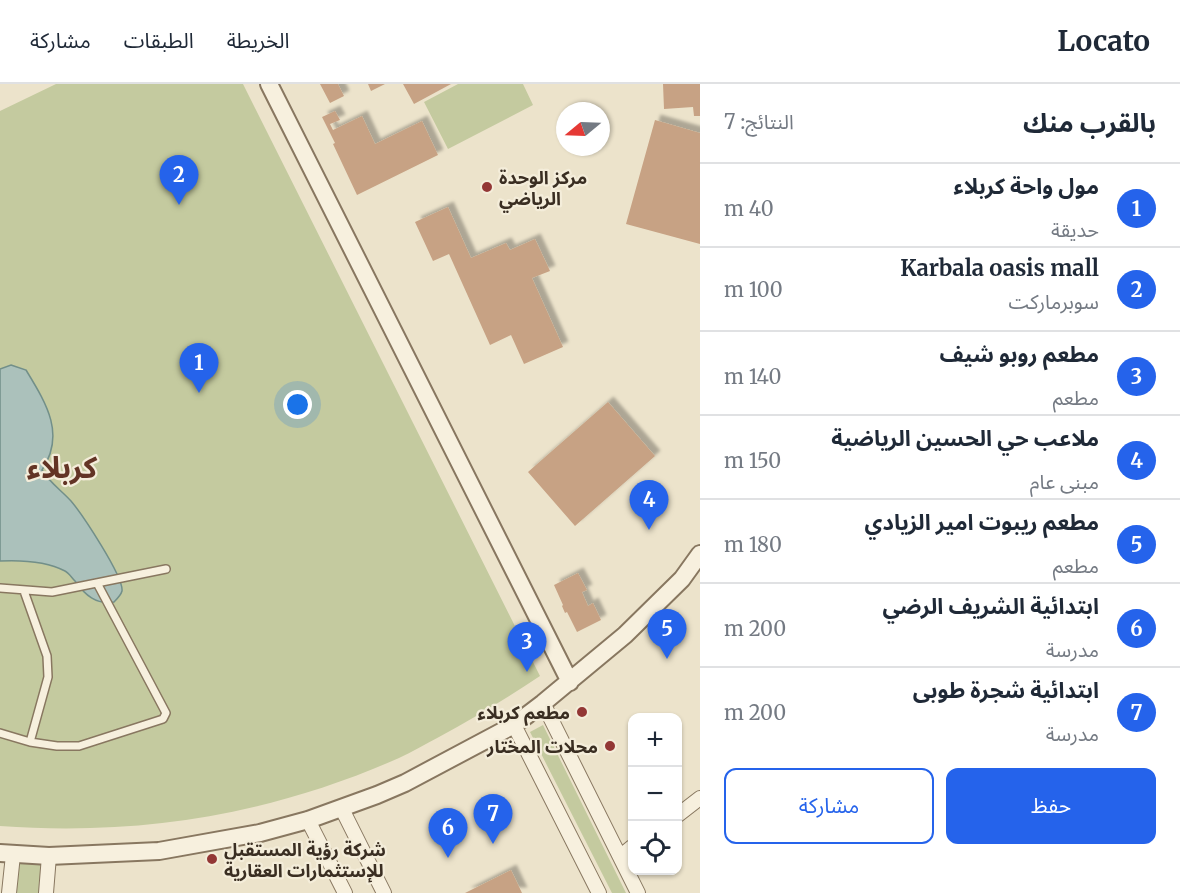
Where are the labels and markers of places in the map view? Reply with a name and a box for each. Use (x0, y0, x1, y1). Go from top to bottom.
pin: 2 (160, 156, 198, 205)
place label: مركز الوحدة الرياضي (499, 166, 587, 213)
marker: مركز الوحدة الرياضي (480, 180, 494, 194)
pin: 1 (180, 344, 218, 393)
pin: 4 (630, 480, 668, 530)
pin: 5 (648, 610, 686, 659)
pin: 3 (508, 622, 546, 672)
place label: مطعم كربلاء (478, 701, 570, 726)
marker: مطعم كربلاء (575, 705, 589, 719)
place label: محلات المختار (486, 735, 598, 758)
marker: محلات المختار (603, 739, 617, 753)
pin: 7 (474, 794, 512, 844)
pin: 6 (428, 808, 468, 858)
place label: شركة رؤية المستقبل للإستثمارات العقارية (224, 838, 386, 883)
marker: شركة رؤية المستقبل للإستثمارات العقارية (205, 852, 219, 866)

